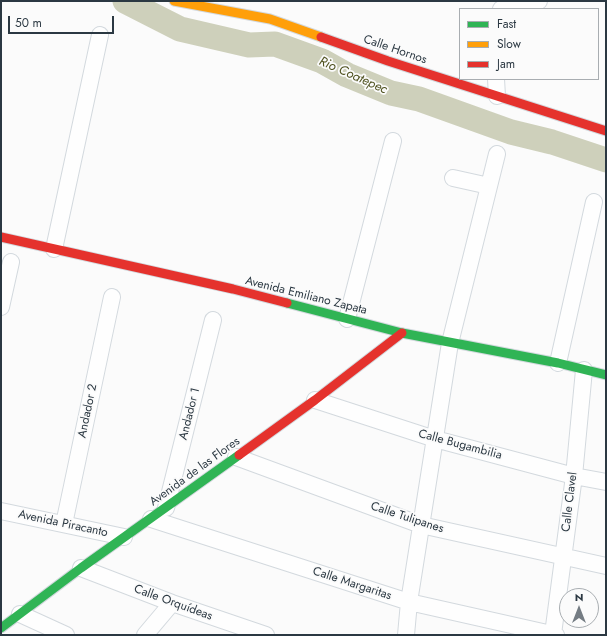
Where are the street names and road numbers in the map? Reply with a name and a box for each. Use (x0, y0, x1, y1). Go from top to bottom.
street label: Calle Hornos (361, 32, 429, 68)
street label: Avenida Emiliano Zapata (244, 274, 368, 318)
street label: Andador 2 (75, 383, 101, 439)
street label: Andador 1 (177, 386, 203, 442)
street label: Calle Bugambilia (417, 427, 503, 463)
street label: Avenida de las Flores (147, 434, 243, 510)
street label: Calle Clavel (559, 471, 581, 533)
street label: Calle Tulipanes (369, 499, 445, 537)
street label: Avenida Piracanto (17, 507, 109, 541)
street label: Calle Margaritas (311, 564, 393, 604)
street label: Calle Orquídeas (132, 582, 214, 624)

